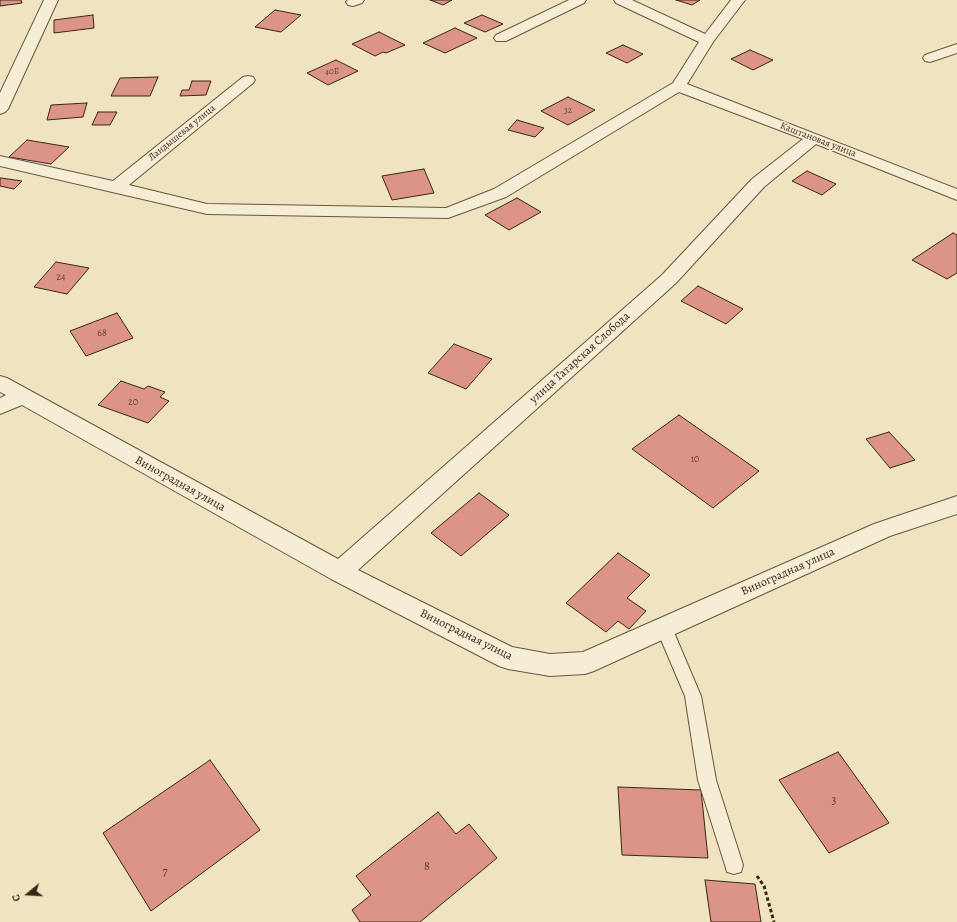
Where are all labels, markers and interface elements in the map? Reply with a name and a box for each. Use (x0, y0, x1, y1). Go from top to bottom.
house number: 40Б (325, 67, 339, 77)
street label: Ландышевая улица (146, 102, 218, 164)
house number: 32 (564, 106, 572, 116)
street label: Каштановая улица (778, 120, 858, 160)
house number: 24 (56, 272, 66, 284)
street label: улица Татарская Слобода (527, 309, 633, 407)
house number: 68 (97, 328, 107, 340)
house number: 20 (128, 397, 138, 409)
street label: Виноградная улица (132, 453, 228, 515)
house number: 10 (691, 454, 699, 466)
street label: Виноградная улица (739, 545, 837, 599)
street label: Виноградная улица (417, 606, 515, 664)
house number: 3 (832, 794, 836, 808)
house number: 8 (424, 860, 430, 874)
house number: 7 (162, 865, 168, 879)
north arrow (8, 874, 48, 914)
text: С (8, 892, 24, 903)

